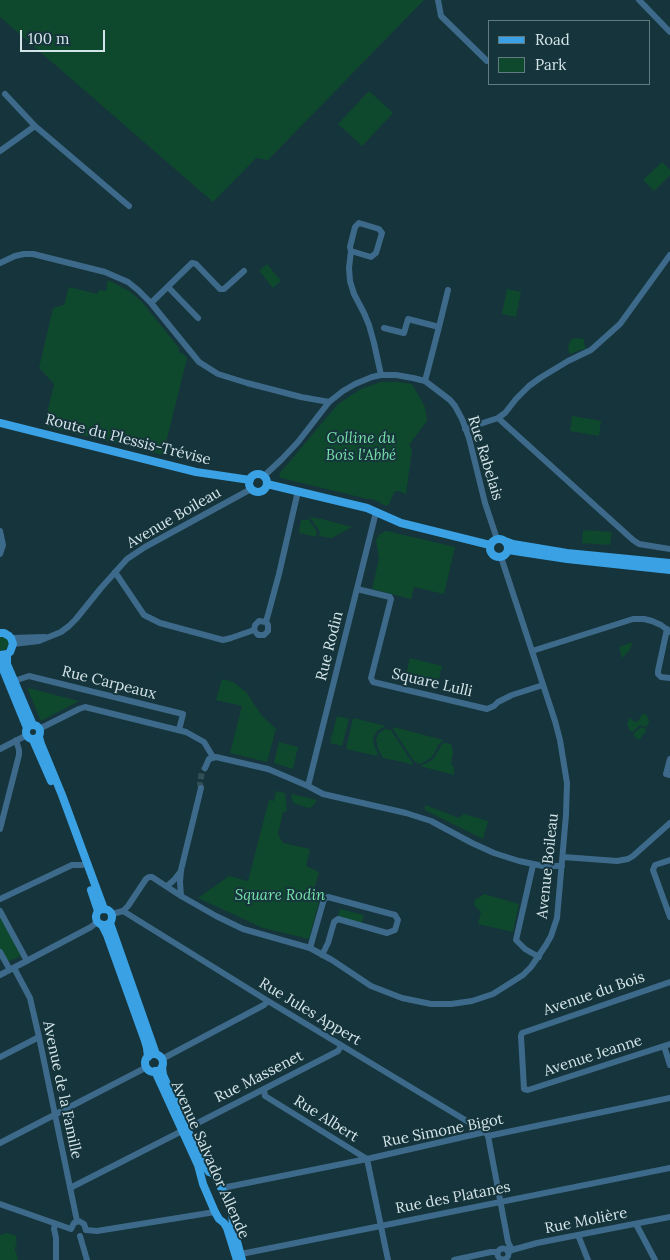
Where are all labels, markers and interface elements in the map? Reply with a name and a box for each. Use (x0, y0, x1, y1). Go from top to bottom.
scale bar (22, 20, 108, 52)
legend (488, 20, 650, 85)
text: 100 m (28, 29, 69, 48)
text: Road (535, 30, 570, 49)
text: Park (535, 55, 566, 74)
street label: Route du Plessis-Trévise (43, 411, 213, 469)
street label: Rue Rabelais (464, 414, 506, 502)
park label: Colline du Bois l'Abbé (326, 430, 396, 465)
street label: Avenue Boileau (124, 484, 224, 552)
street label: Rue Rodin (313, 609, 347, 683)
street label: Rue Carpeaux (60, 663, 158, 703)
street label: Square Lulli (390, 665, 474, 701)
street label: Avenue Boileau (534, 812, 562, 920)
park label: Square Rodin (235, 887, 325, 905)
street label: Avenue du Bois (541, 968, 647, 1020)
street label: Rue Jules Appert (256, 974, 364, 1050)
street label: Avenue de la Famille (39, 1019, 85, 1161)
street label: Avenue Jeanne (542, 1032, 644, 1080)
street label: Rue Massenet (212, 1047, 306, 1107)
street label: Avenue Salvador Allende (167, 1079, 253, 1241)
street label: Rue Albert (290, 1092, 362, 1146)
street label: Rue Simone Bigot (381, 1110, 505, 1152)
street label: Rue des Platanes (394, 1178, 512, 1218)
street label: Rue Molière (543, 1204, 629, 1238)

